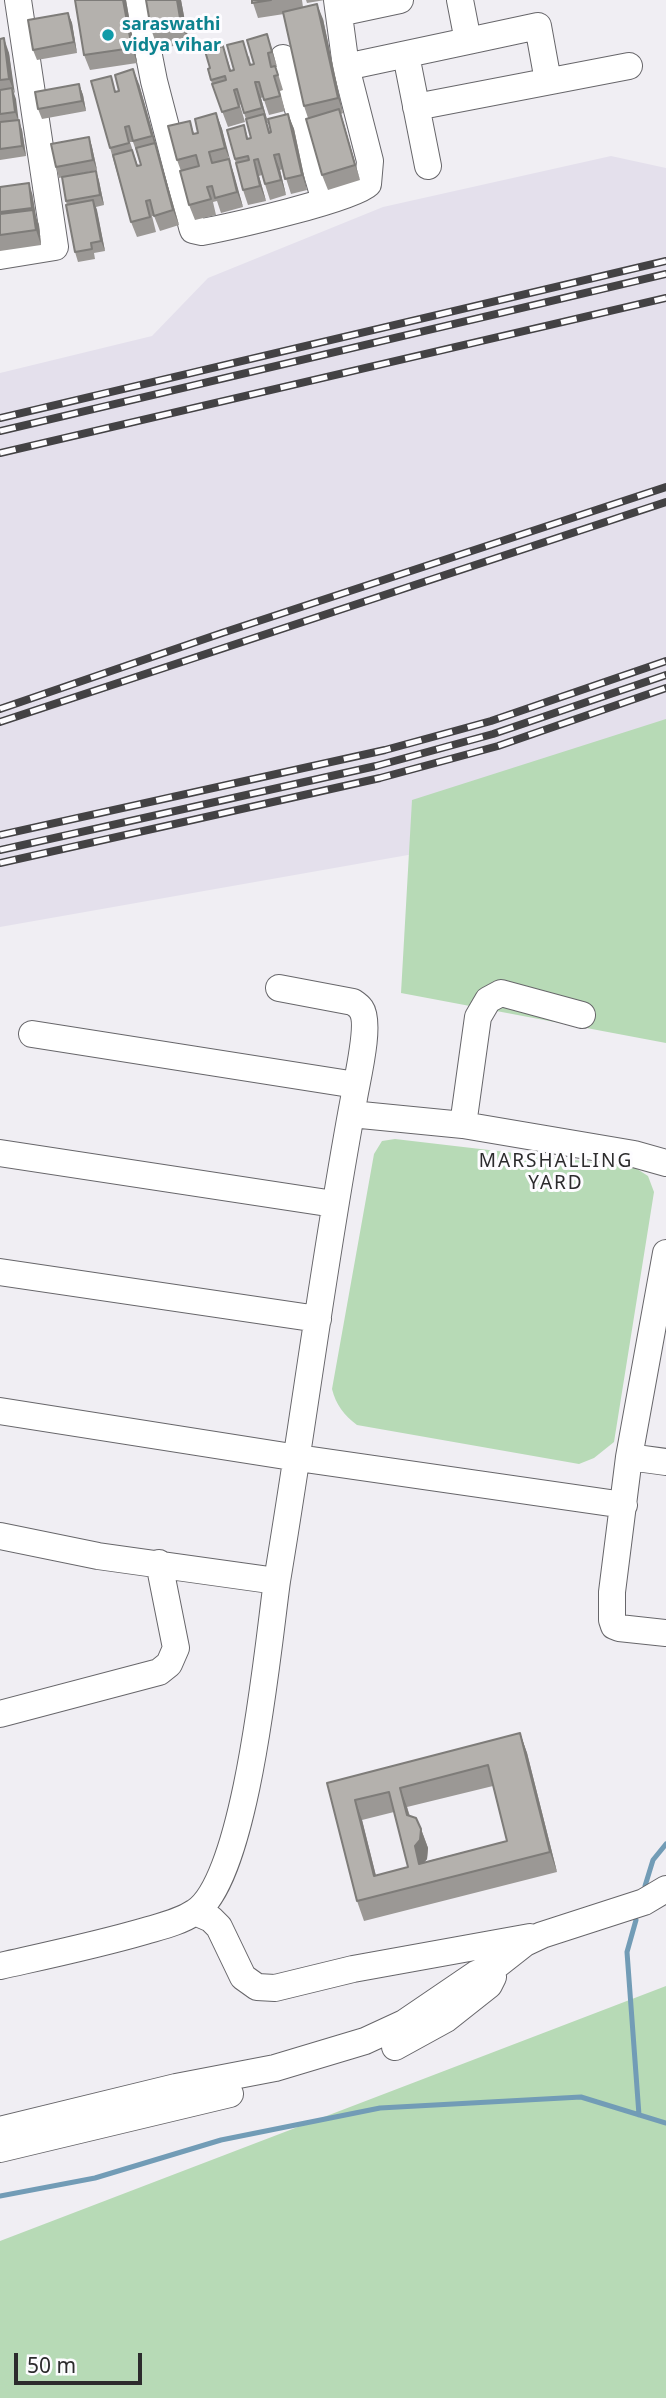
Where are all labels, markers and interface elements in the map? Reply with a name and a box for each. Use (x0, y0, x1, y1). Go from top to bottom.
place label: saraswathi vidya vihar (122, 14, 221, 56)
marker: saraswathi vidya vihar (100, 27, 116, 43)
district label: MARSHALLING YARD (480, 1151, 632, 1195)
scale bar (18, 2338, 145, 2382)
text: 50 m (27, 2351, 76, 2379)

